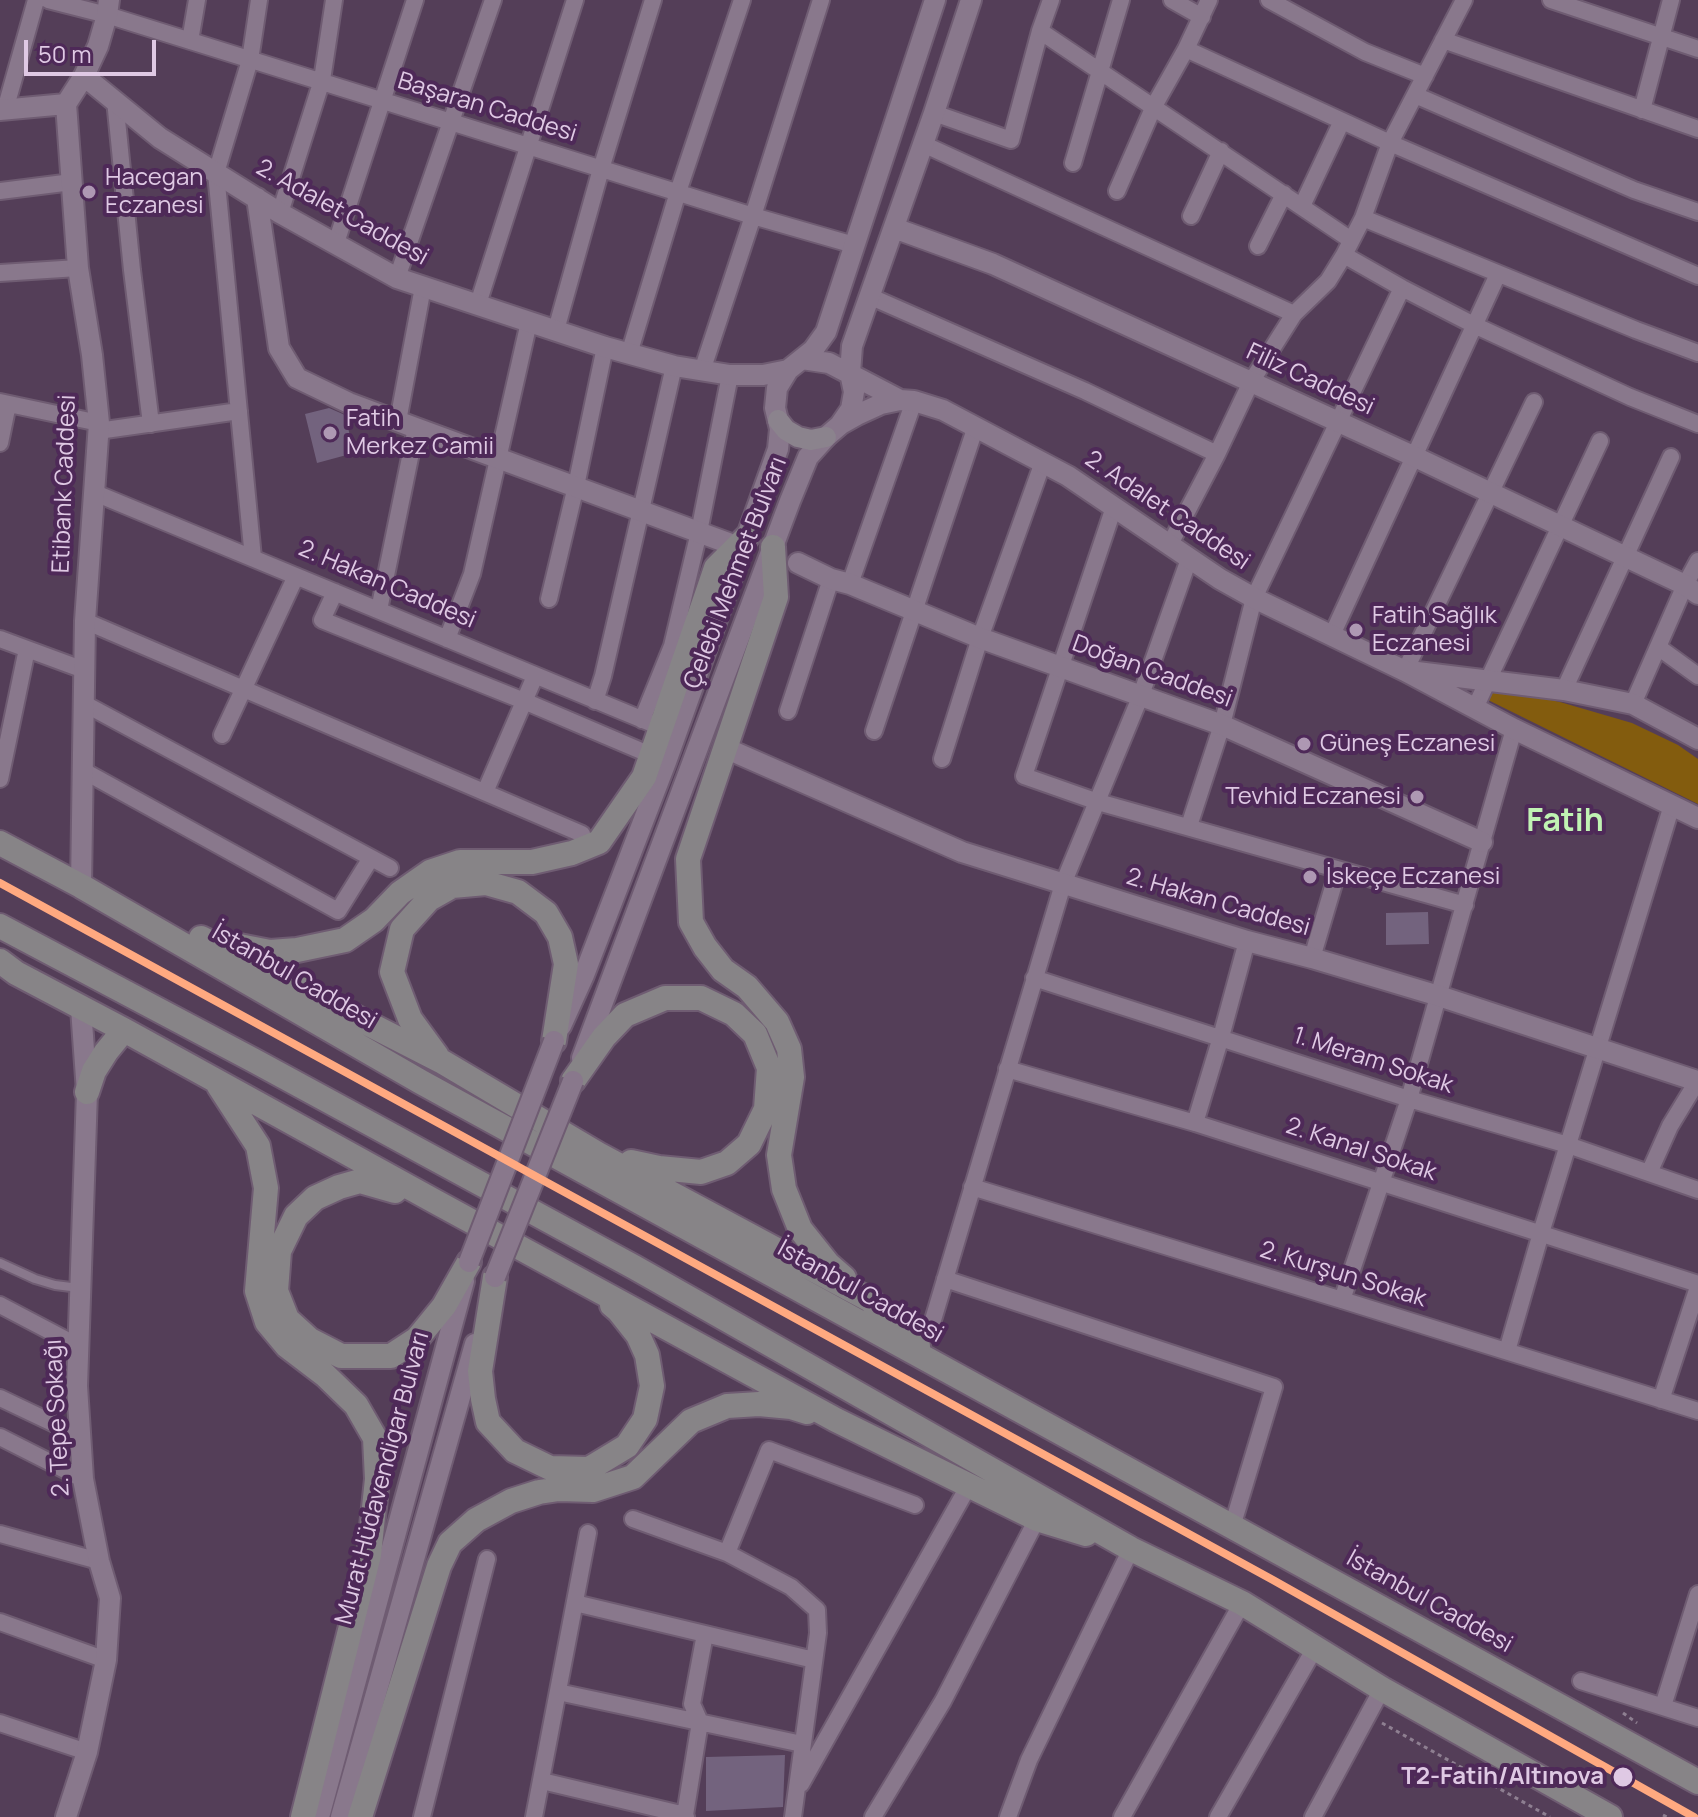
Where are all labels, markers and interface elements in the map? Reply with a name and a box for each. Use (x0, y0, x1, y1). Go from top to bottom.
scale bar (28, 24, 160, 74)
text: 50 m (38, 37, 92, 70)
street label: Başaran Caddesi (394, 67, 580, 149)
street label: 2. Adalet Caddesi (251, 154, 433, 272)
place label: Hacegan Eczanesi (105, 164, 204, 220)
marker: Hacegan Eczanesi (80, 183, 98, 201)
street label: Filiz Caddesi (1242, 338, 1378, 422)
street label: Etibank Caddesi (47, 394, 83, 574)
place label: Fatih Merkez Camii (346, 405, 494, 461)
marker: Fatih Merkez Camii (321, 424, 339, 442)
street label: 2. Adalet Caddesi (1079, 445, 1255, 577)
street label: Çelebi Mehmet Bulvarı (678, 453, 794, 693)
street label: 2. Hakan Caddesi (294, 535, 480, 635)
place label: Fatih Sağlık Eczanesi (1372, 602, 1497, 658)
marker: Fatih Sağlık Eczanesi (1347, 621, 1365, 639)
street label: Doğan Caddesi (1068, 630, 1236, 714)
place label: Güneş Eczanesi (1320, 730, 1495, 758)
marker: Güneş Eczanesi (1295, 735, 1313, 753)
place label: Tevhid Eczanesi (1225, 783, 1401, 811)
marker: Tevhid Eczanesi (1408, 788, 1426, 806)
district label: Fatih (1526, 803, 1604, 841)
street label: 2. Hakan Caddesi (1123, 863, 1313, 943)
place label: İskeçe Eczanesi (1326, 863, 1500, 891)
marker: İskeçe Eczanesi (1301, 868, 1319, 886)
street label: İstanbul Caddesi (206, 918, 382, 1036)
street label: 1. Meram Sokak (1289, 1022, 1457, 1100)
street label: 2. Kanal Sokak (1282, 1112, 1440, 1188)
street label: İstanbul Caddesi (772, 1234, 948, 1350)
street label: 2. Kurşun Sokak (1256, 1236, 1430, 1314)
street label: Murat Hüdavendigar Bulvarı (330, 1328, 436, 1628)
street label: 2. Tepe Sokağı (39, 1339, 77, 1497)
street label: İstanbul Caddesi (1341, 1544, 1517, 1660)
place label: T2-Fatih/Altınova (1401, 1763, 1604, 1791)
marker: T2-Fatih/Altınova (1611, 1765, 1635, 1789)

